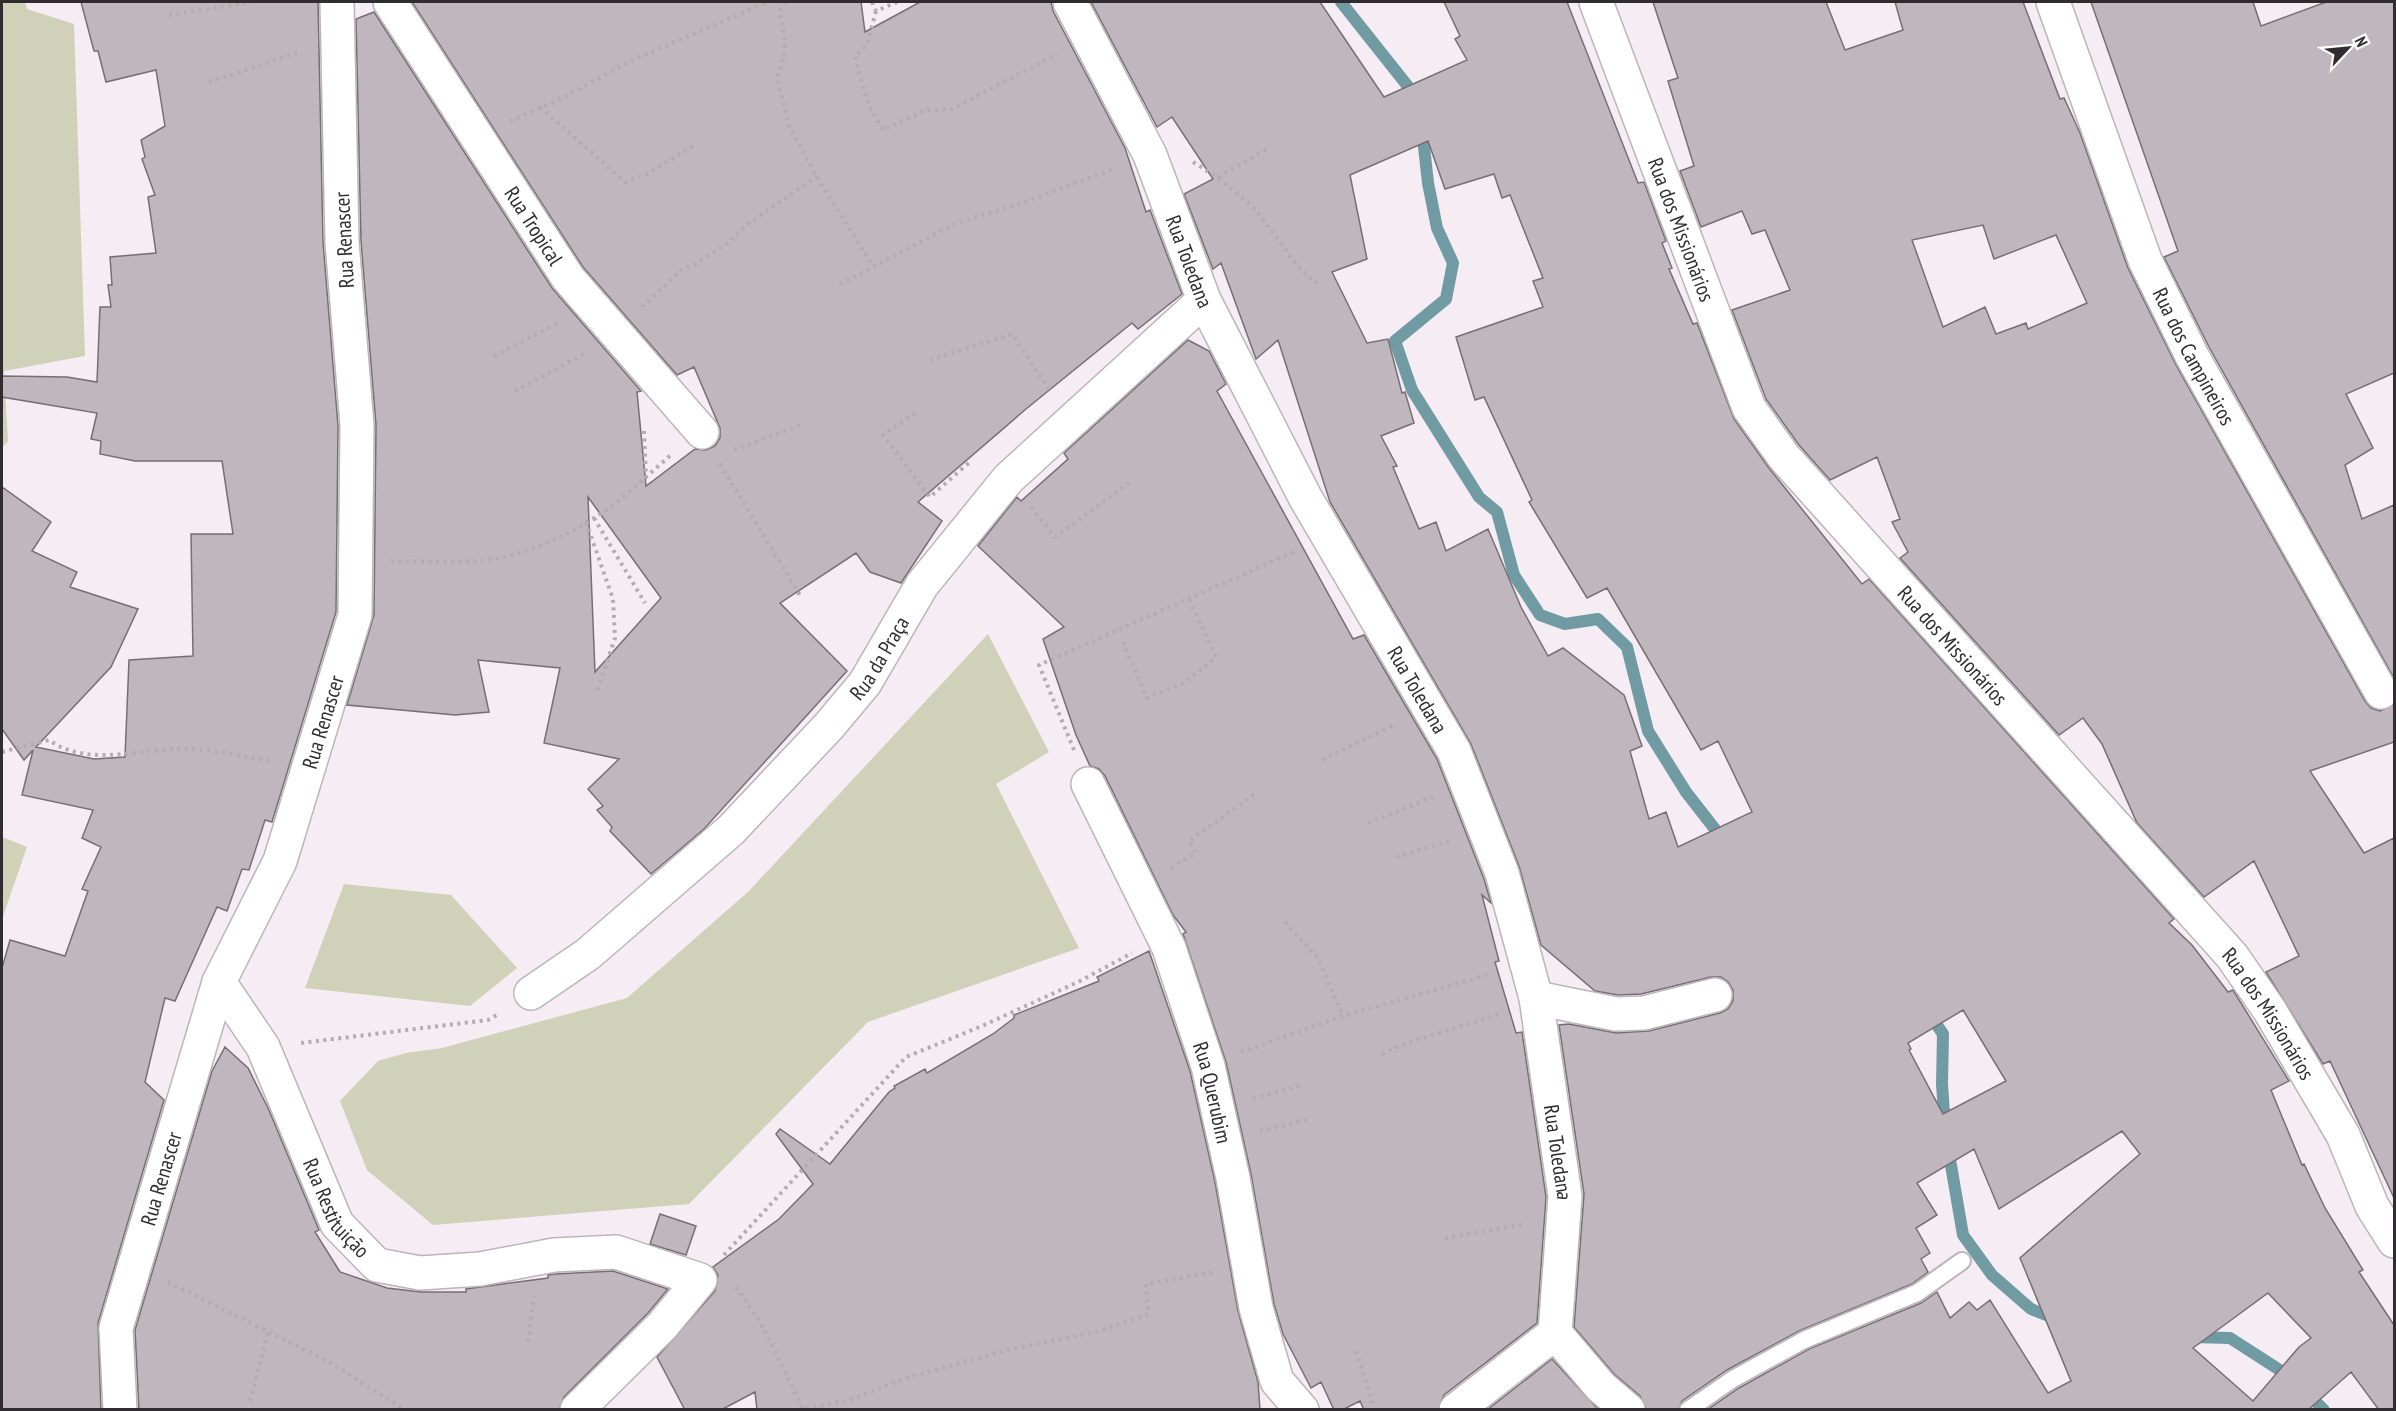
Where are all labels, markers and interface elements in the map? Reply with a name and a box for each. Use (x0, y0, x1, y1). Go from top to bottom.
north arrow (2318, 18, 2378, 78)
text: N (2351, 33, 2372, 50)
street label: Rua dos Missionários (1642, 154, 1721, 305)
street label: Rua Tropical (499, 181, 570, 270)
street label: Rua Renascer (328, 191, 360, 289)
street label: Rua Toledana (1160, 211, 1219, 312)
street label: Rua dos Campineiros (2147, 283, 2241, 430)
street label: Rua dos Missionários (1892, 580, 2014, 711)
street label: Rua da Praça (843, 611, 914, 705)
street label: Rua Toledana (1382, 641, 1454, 738)
street label: Rua Renascer (295, 672, 349, 772)
street label: Rua dos Missionários (2217, 941, 2321, 1085)
street label: Rua Querubim (1187, 1038, 1238, 1146)
street label: Rua Toledana (1538, 1103, 1579, 1201)
street label: Rua Renascer (134, 1128, 187, 1229)
street label: Rua Restituição (297, 1154, 376, 1263)

